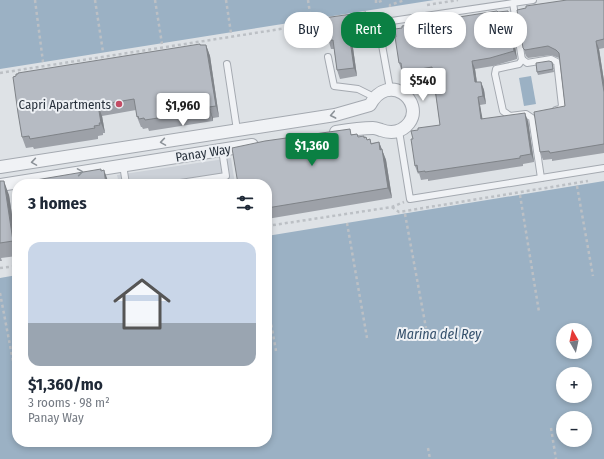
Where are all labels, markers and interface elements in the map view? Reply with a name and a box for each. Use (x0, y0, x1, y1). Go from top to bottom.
chip: Buy (284, 12, 333, 48)
chip: Rent (341, 12, 396, 48)
chip: Filters (404, 12, 466, 48)
chip: New (474, 12, 527, 48)
pin: $540 (399, 68, 447, 102)
text: $540 (410, 73, 436, 88)
pin: $1,960 (150, 93, 216, 127)
place label: Capri Apartments (19, 97, 111, 112)
text: $1,960 (166, 98, 200, 113)
marker: Capri Apartments (114, 99, 124, 109)
one-way arrow (329, 110, 336, 119)
pin: $1,360 (279, 133, 345, 167)
one-way arrow (160, 137, 166, 146)
text: $1,360 (295, 138, 329, 153)
street label: Panay Way (174, 141, 232, 165)
one-way arrow (31, 157, 37, 166)
one-way arrow (77, 168, 83, 177)
icon: filters (234, 192, 256, 214)
text: 3 homes (28, 193, 87, 214)
icon: home (106, 268, 178, 340)
north arrow (556, 323, 592, 359)
map controls (556, 323, 592, 447)
water label: Marina del Rey (397, 326, 482, 343)
button: + (556, 367, 592, 403)
text: $1,360/mo (28, 374, 103, 395)
text: 3 rooms · 98 m² (28, 395, 110, 410)
text: Panay Way (28, 410, 84, 425)
button: − (556, 411, 592, 447)

